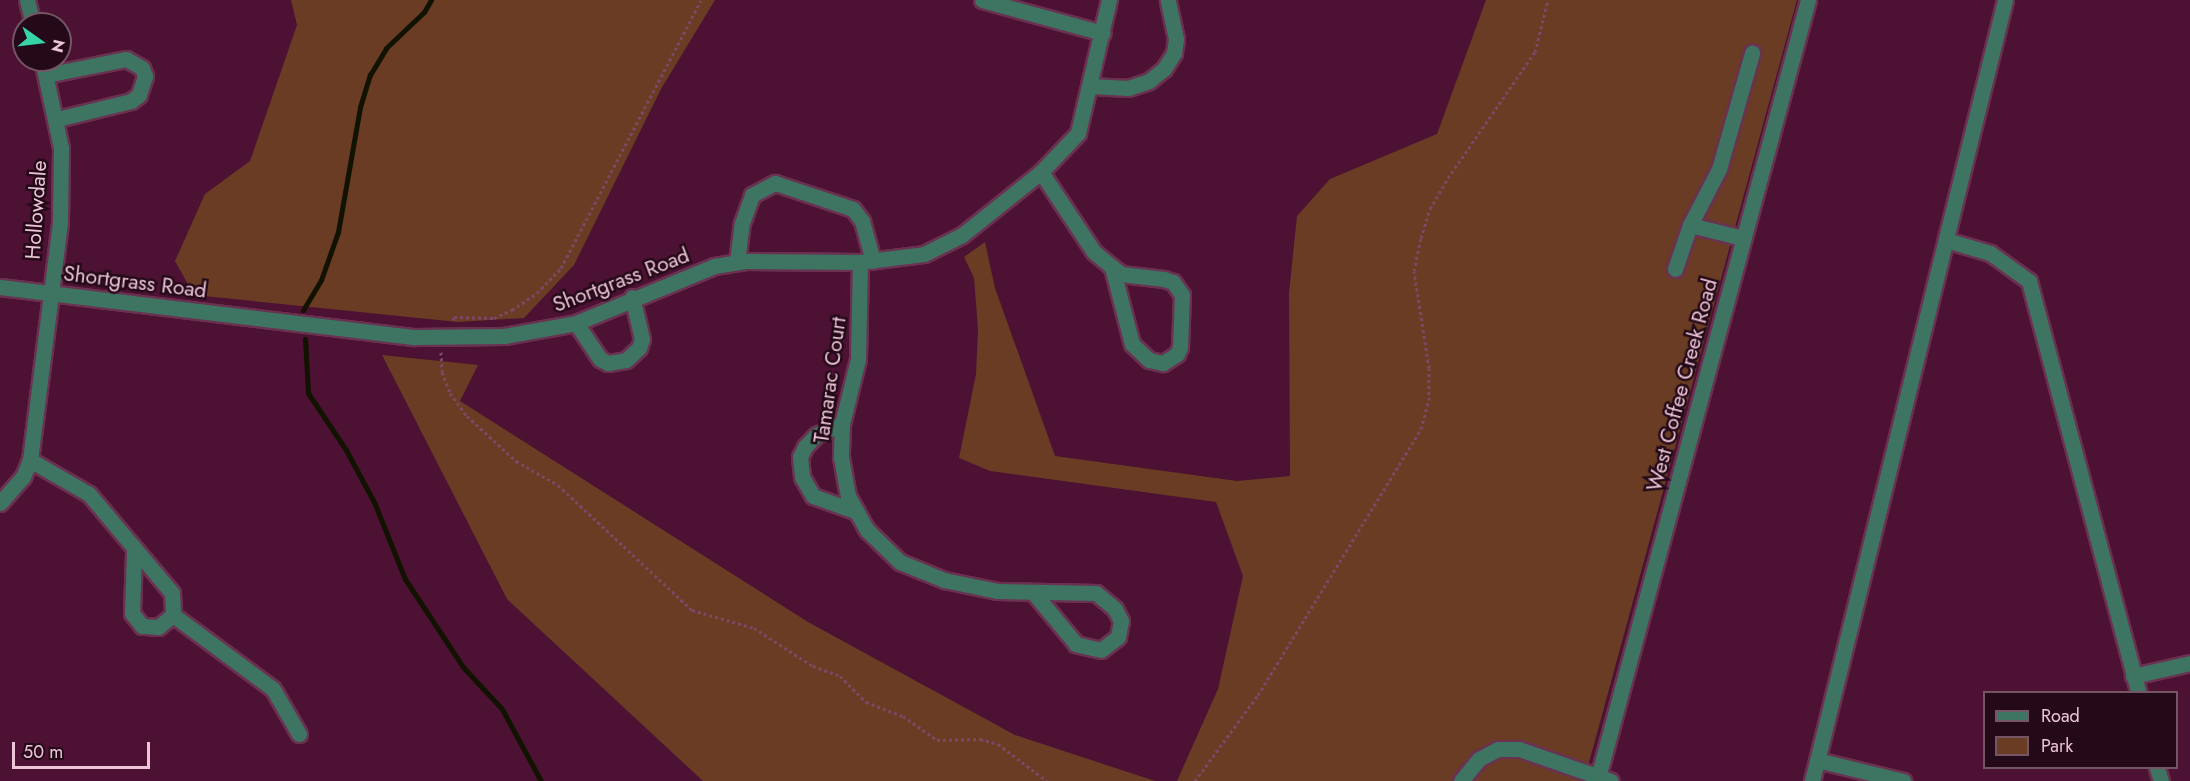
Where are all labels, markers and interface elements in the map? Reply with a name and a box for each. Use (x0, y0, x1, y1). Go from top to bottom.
north arrow (12, 12, 72, 72)
text: N (45, 37, 71, 55)
street label: Hollowdale (20, 160, 52, 260)
street label: Shortgrass Road (549, 242, 693, 318)
street label: Shortgrass Road (62, 261, 208, 303)
street label: West Coffee Creek Road (1641, 276, 1723, 494)
street label: Tamarac Court (809, 315, 851, 445)
legend (1983, 691, 2178, 769)
text: Road (2041, 703, 2080, 729)
scale bar (15, 730, 153, 768)
text: Park (2041, 733, 2073, 759)
text: 50 m (23, 739, 63, 765)

